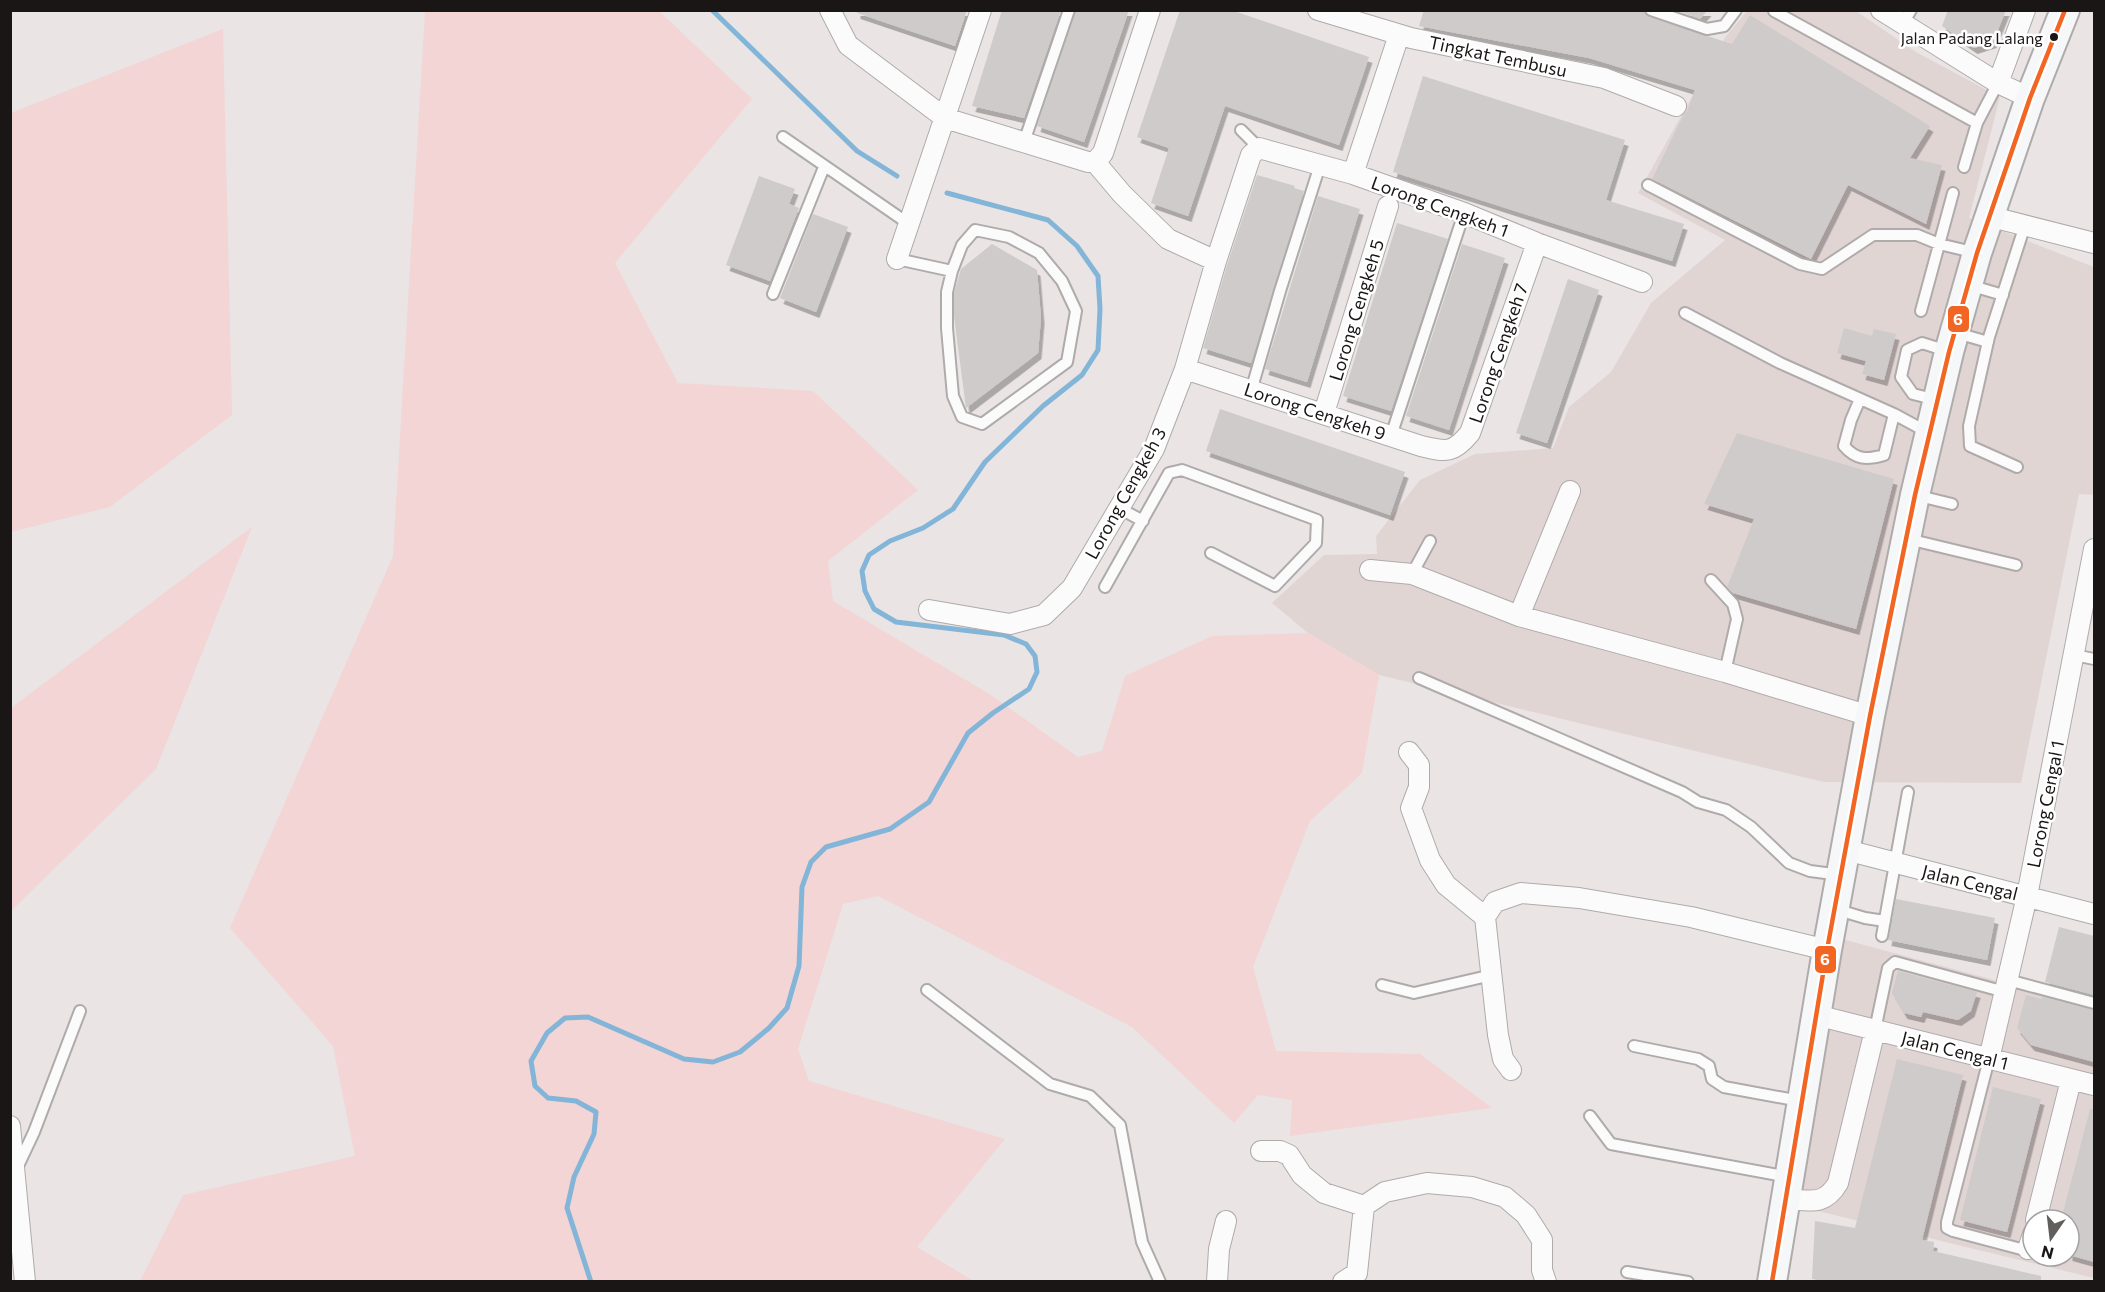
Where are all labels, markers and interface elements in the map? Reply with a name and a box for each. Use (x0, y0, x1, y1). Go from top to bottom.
place label: Jalan Padang Lalang (1901, 28, 2043, 47)
street label: Tingkat Tembusu (1427, 31, 1569, 81)
marker: Jalan Padang Lalang (2048, 31, 2060, 43)
street label: Lorong Cengkeh 1 (1368, 171, 1512, 241)
street label: Lorong Cengkeh 5 (1324, 236, 1388, 384)
street label: Lorong Cengkeh 7 (1464, 280, 1532, 426)
line badge: 6 (1947, 305, 1970, 333)
text: 6 (1953, 309, 1963, 328)
street label: Lorong Cengkeh 9 (1241, 378, 1389, 444)
street label: Lorong Cengkeh 3 (1080, 423, 1170, 563)
street label: Lorong Cengal 1 (2022, 739, 2068, 869)
street label: Jalan Cengal (1920, 859, 2020, 905)
line badge: 6 (1814, 945, 1837, 974)
text: 6 (1820, 949, 1830, 968)
street label: Jalan Cengal 1 (1899, 1026, 2011, 1074)
north arrow (2021, 1208, 2081, 1268)
text: N (2039, 1242, 2055, 1264)

